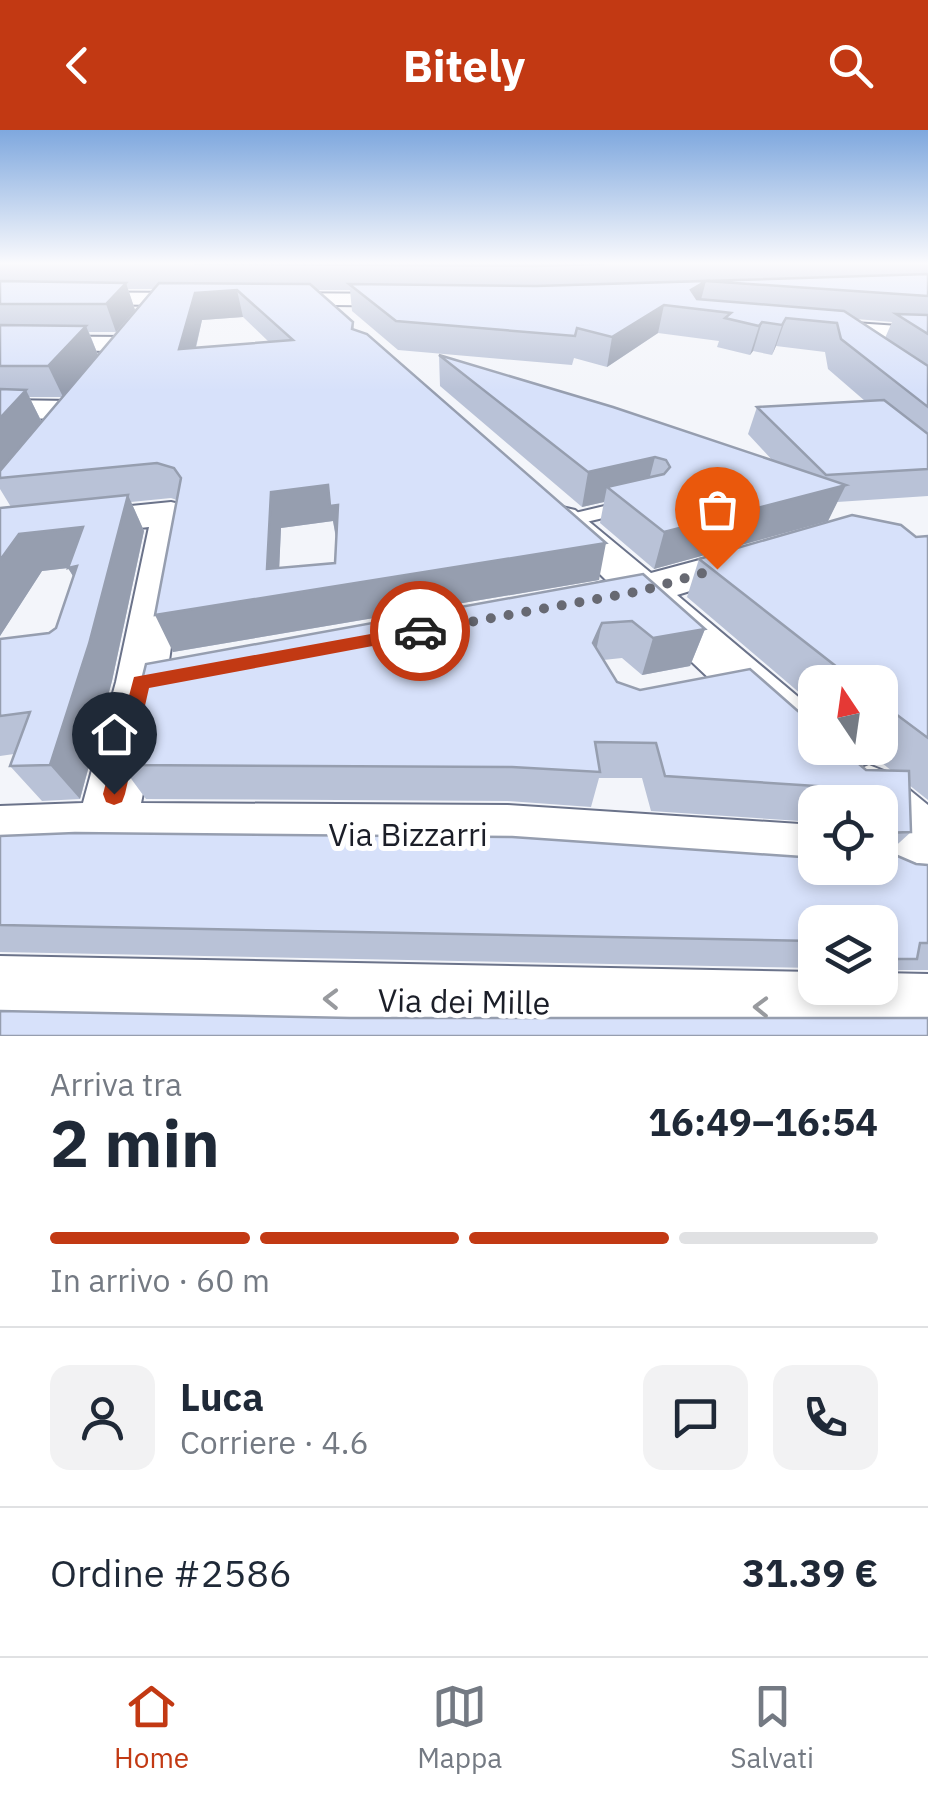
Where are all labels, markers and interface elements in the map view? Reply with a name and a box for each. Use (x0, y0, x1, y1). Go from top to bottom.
text: Bitely (403, 36, 525, 94)
icon: back (50, 38, 105, 93)
icon: search (823, 38, 878, 93)
pin (675, 467, 760, 570)
icon: bag (690, 482, 745, 537)
courier (370, 581, 470, 681)
icon: car (393, 604, 448, 659)
north arrow (798, 665, 898, 765)
map controls (798, 665, 898, 1005)
pin (72, 692, 157, 795)
icon: home (87, 707, 142, 762)
button: locate (798, 785, 898, 885)
street label: Via Bizzarri (328, 813, 488, 855)
button: layers (798, 905, 898, 1005)
street label: Via dei Mille (377, 978, 551, 1024)
one-way arrow (322, 988, 338, 1009)
one-way arrow (752, 997, 768, 1018)
text: Arriva tra (50, 1063, 182, 1105)
text: 16:49–16:54 (648, 1097, 878, 1146)
text: 2 min (50, 1100, 220, 1185)
text: In arrivo · 60 m (50, 1259, 270, 1301)
button: person (50, 1365, 155, 1470)
button: chat (643, 1365, 748, 1470)
button: phone (773, 1365, 878, 1470)
text: Luca (180, 1372, 264, 1421)
text: Corriere · 4.6 (180, 1421, 369, 1463)
text: Ordine #2586 (50, 1548, 292, 1597)
text: 31.39 € (742, 1548, 878, 1597)
tab: Home (114, 1679, 189, 1776)
tab: Mappa (417, 1679, 502, 1776)
tab: Salvati (730, 1679, 814, 1776)

